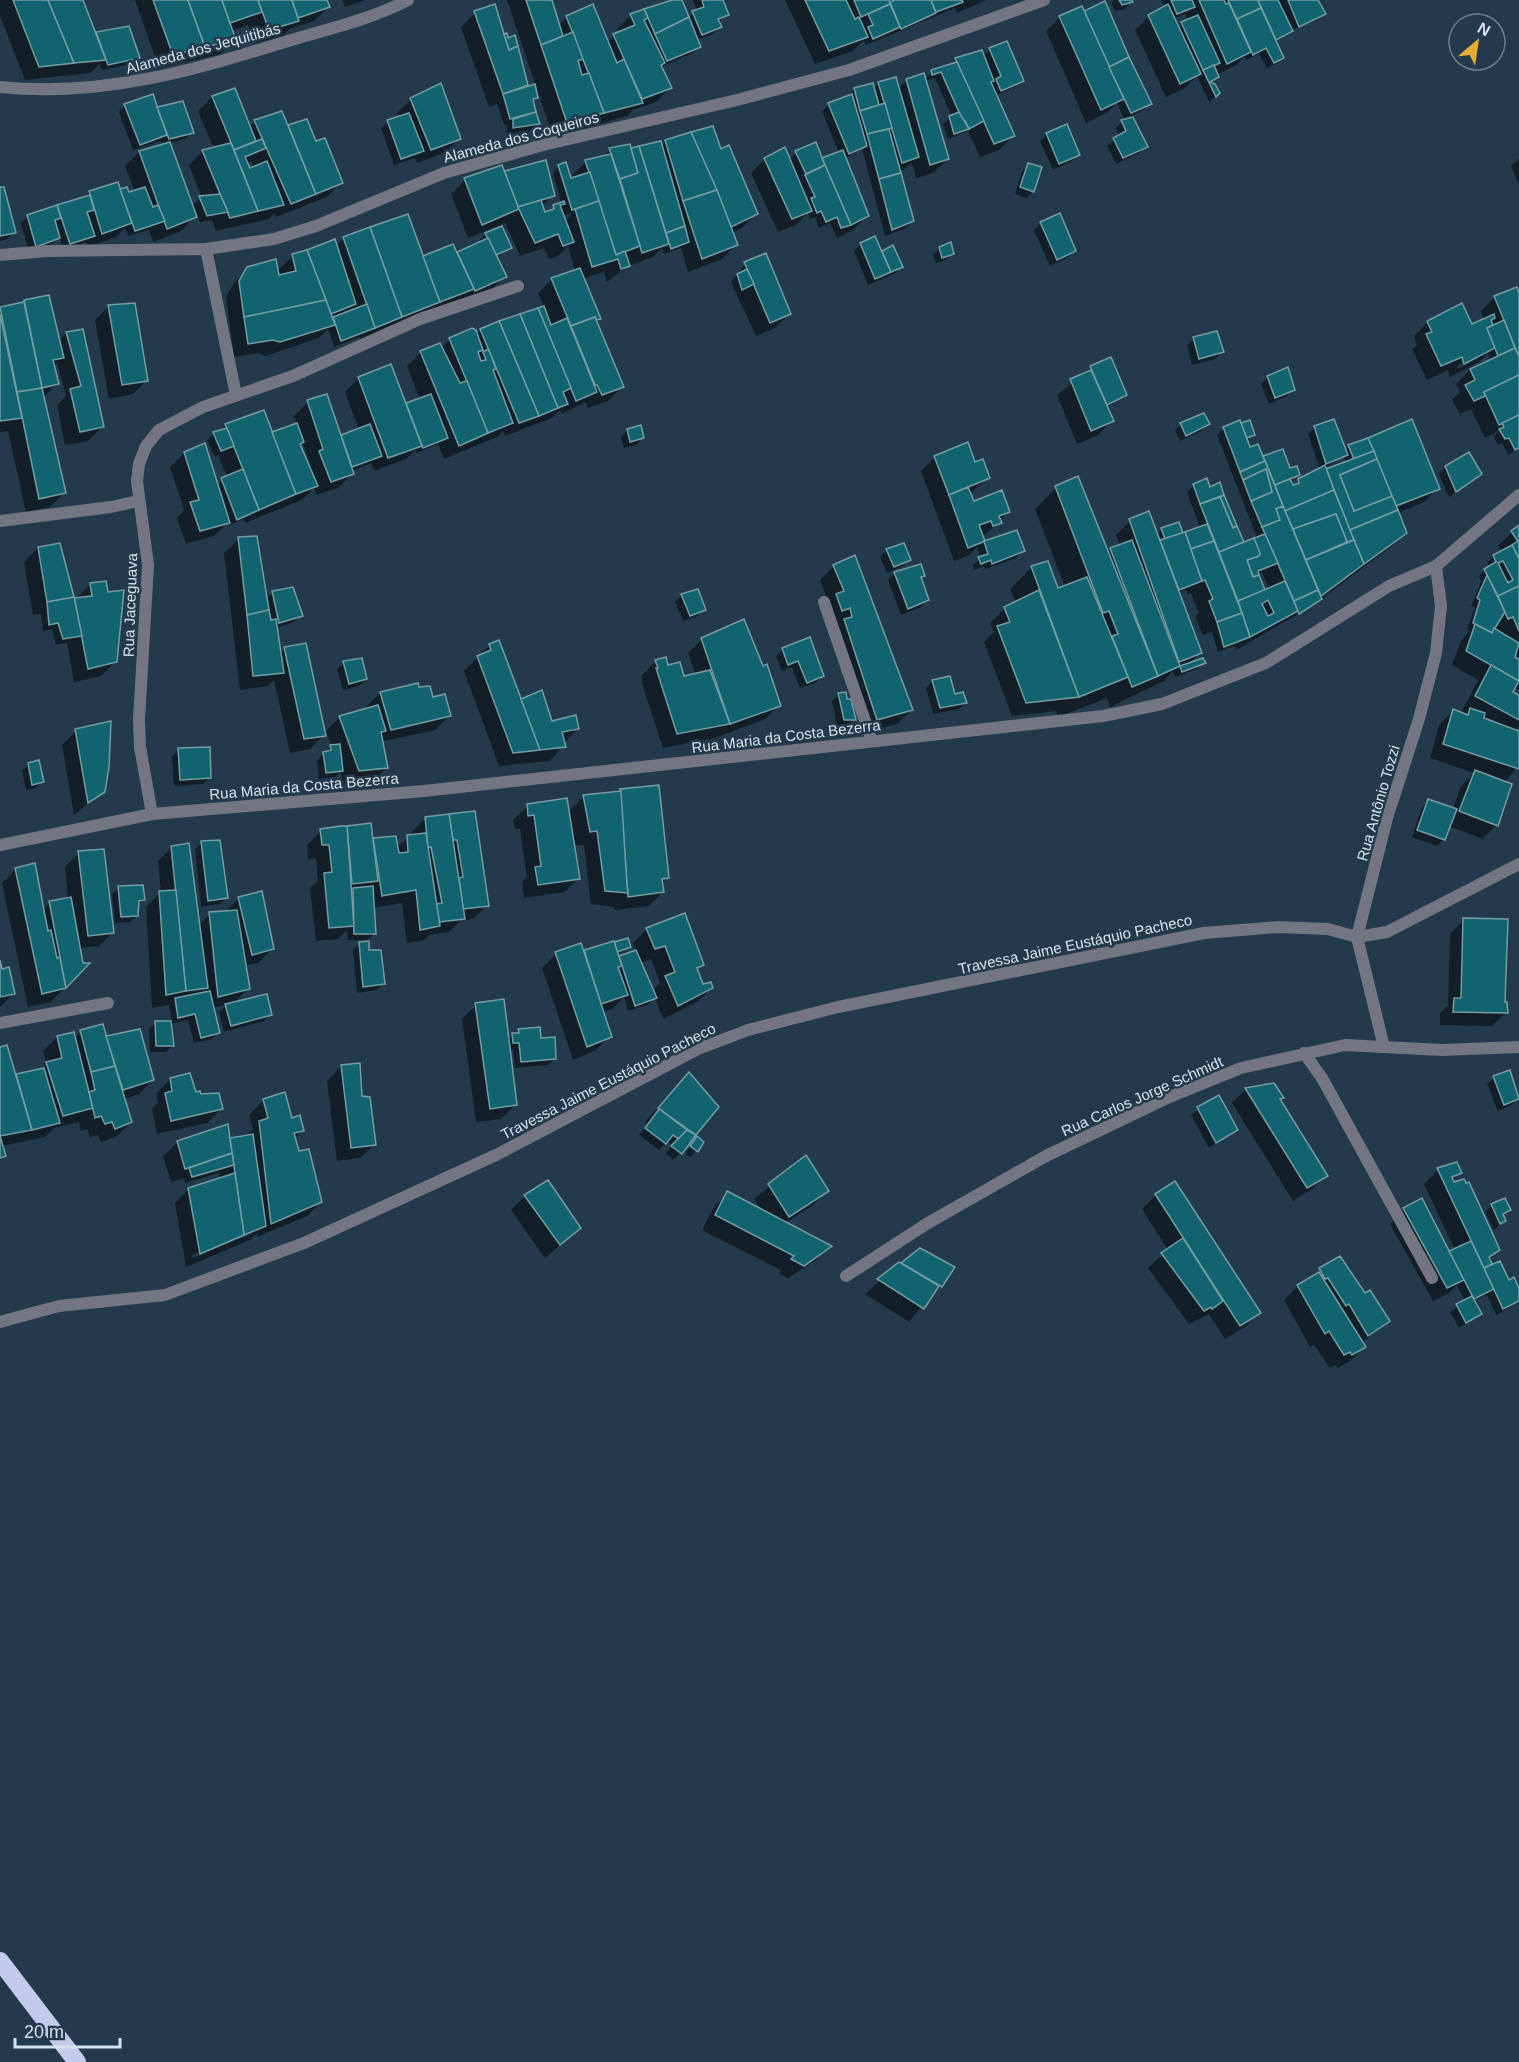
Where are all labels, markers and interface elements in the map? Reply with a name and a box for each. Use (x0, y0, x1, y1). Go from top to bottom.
north arrow (1447, 12, 1507, 72)
street label: Alameda dos Jequitibás (124, 19, 282, 77)
text: N (1475, 19, 1493, 40)
street label: Alameda dos Coqueiros (441, 108, 601, 166)
street label: Rua Jaceguava (120, 552, 140, 657)
street label: Rua Maria da Costa Bezerra (691, 716, 882, 756)
street label: Rua Antônio Tozzi (1353, 743, 1403, 863)
street label: Rua Maria da Costa Bezerra (209, 769, 400, 803)
street label: Travessa Jaime Eustáquio Pacheco (956, 911, 1194, 977)
street label: Travessa Jaime Eustáquio Pacheco (498, 1019, 718, 1143)
street label: Rua Carlos Jorge Schmidt (1059, 1052, 1226, 1139)
scale bar (15, 2011, 120, 2049)
text: 20 m (24, 2022, 64, 2042)

